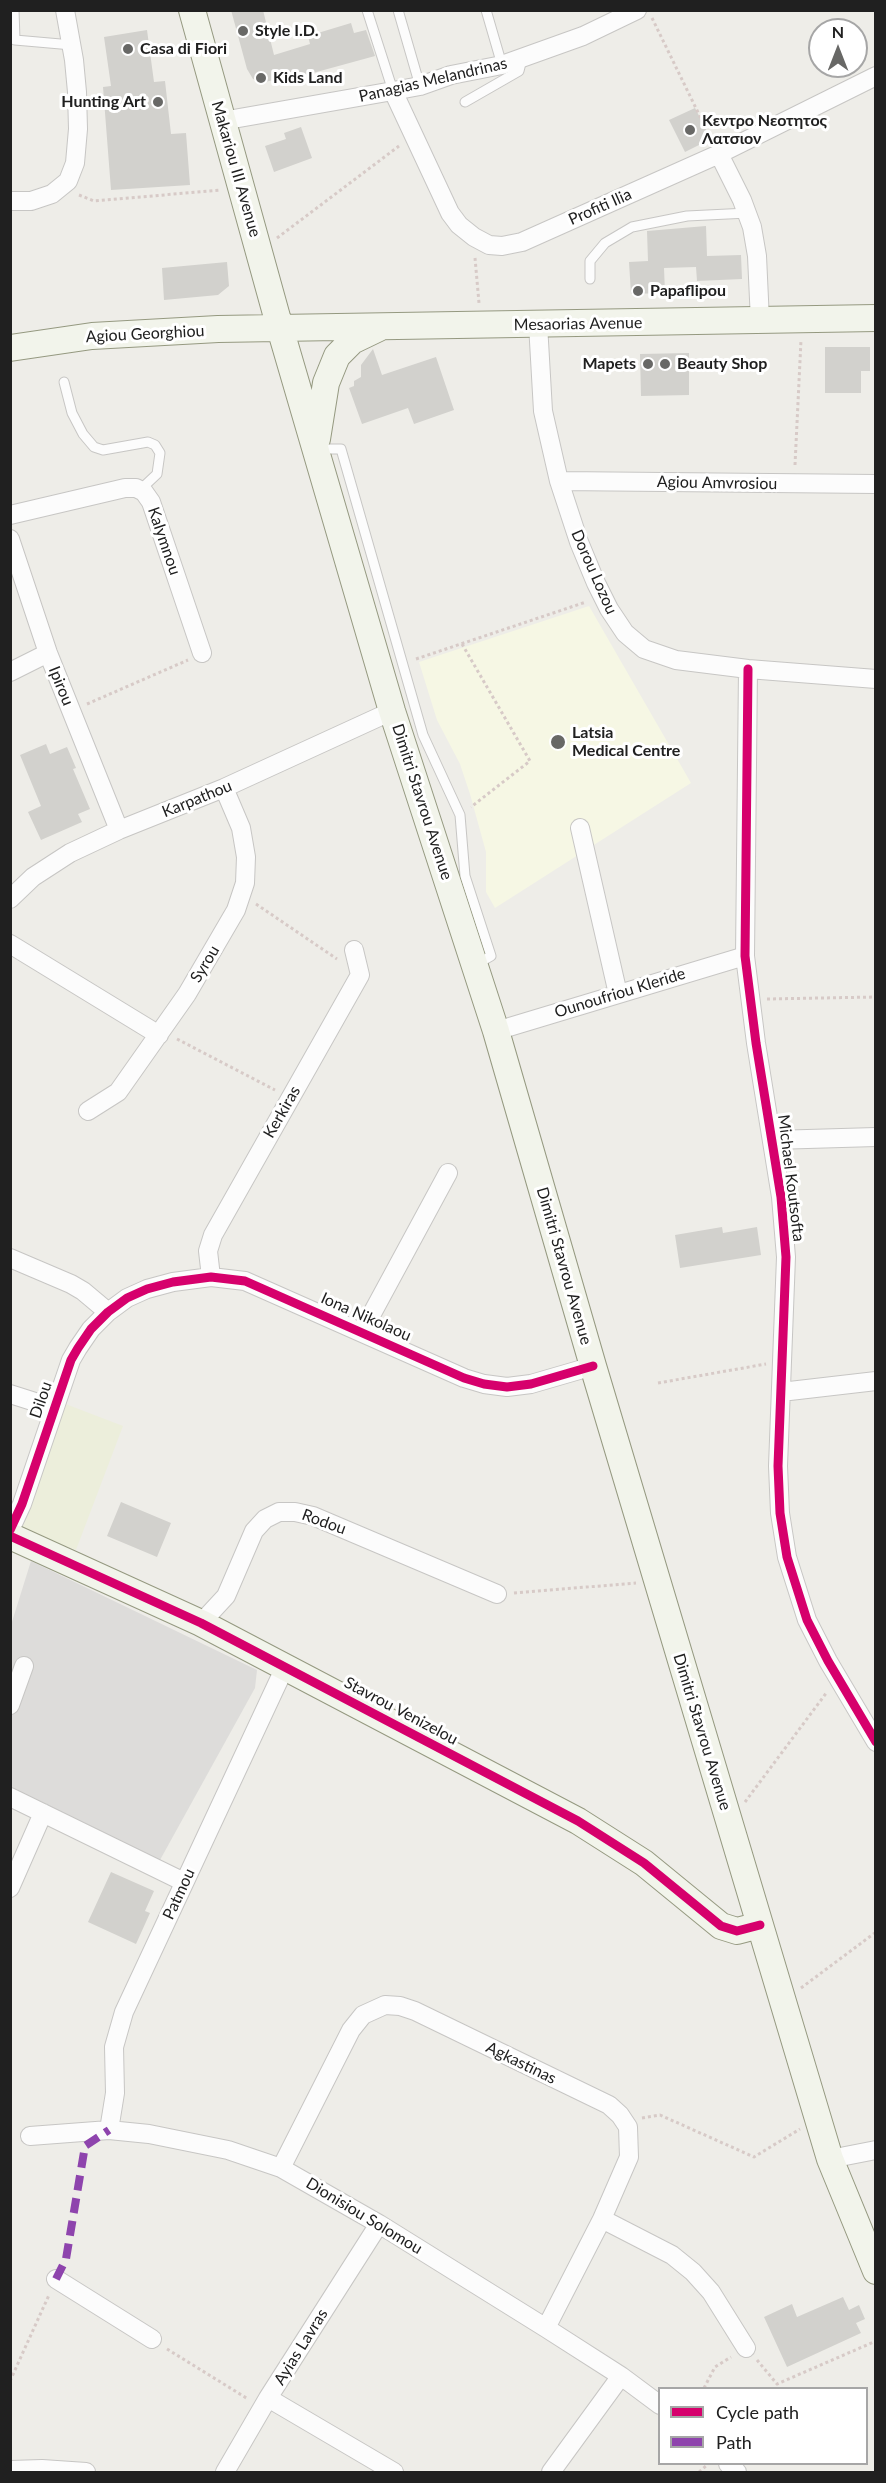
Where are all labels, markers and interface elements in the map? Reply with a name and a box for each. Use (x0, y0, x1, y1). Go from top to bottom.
north arrow (808, 18, 868, 78)
place label: Style I.D. (255, 21, 318, 41)
text: N (832, 22, 844, 41)
marker: Style I.D. (236, 24, 250, 38)
place label: Casa di Fiori (140, 39, 227, 59)
marker: Casa di Fiori (121, 42, 135, 56)
street label: Panagias Melandrinas (357, 54, 509, 106)
place label: Kids Land (273, 68, 343, 88)
marker: Kids Land (254, 71, 268, 85)
place label: Hunting Art (61, 92, 146, 112)
marker: Hunting Art (151, 95, 165, 109)
street label: Makariou III Avenue (207, 99, 265, 239)
place label: Κεντρο Νεοτητος Λατσιον (702, 111, 827, 149)
marker: Κεντρο Νεοτητος Λατσιον (683, 123, 697, 137)
street label: Profiti Ilia (566, 185, 634, 229)
place label: Papaflipou (650, 281, 726, 301)
marker: Papaflipou (631, 284, 645, 298)
street label: Mesaorias Avenue (514, 313, 642, 335)
street label: Agiou Georghiou (85, 321, 205, 347)
place label: Mapets (582, 354, 636, 374)
place label: Beauty Shop (677, 354, 767, 374)
marker: Mapets (641, 357, 655, 371)
marker: Beauty Shop (658, 357, 672, 371)
street label: Agiou Amvrosiou (657, 472, 777, 494)
street label: Kalymnou (143, 504, 185, 578)
street label: Dorou Lozou (567, 527, 621, 617)
street label: Ipirou (44, 664, 78, 708)
street label: Dimitri Stavrou Avenue (388, 722, 456, 882)
place label: Latsia Medical Centre (572, 723, 680, 761)
marker: Latsia Medical Centre (549, 733, 567, 751)
street label: Karpathou (159, 776, 235, 822)
street label: Syrou (186, 942, 224, 986)
street label: Ounoufriou Kleride (552, 964, 688, 1022)
street label: Kerkiras (259, 1083, 305, 1141)
street label: Michael Koutsofta (774, 1113, 808, 1243)
street label: Dimitri Stavrou Avenue (532, 1185, 596, 1347)
street label: Iona Nikolaou (318, 1289, 414, 1345)
street label: Dilou (26, 1379, 56, 1421)
street label: Rodou (299, 1505, 349, 1539)
street label: Dimitri Stavrou Avenue (669, 1651, 735, 1813)
street label: Stavrou Venizelou (341, 1673, 461, 1749)
street label: Patmou (159, 1865, 199, 1923)
street label: Agkastinas (483, 2038, 559, 2088)
street label: Dionisiou Solomou (302, 2174, 426, 2258)
street label: Ayias Lavras (270, 2305, 332, 2389)
legend (658, 2387, 868, 2465)
text: Cycle path (716, 2401, 799, 2423)
text: Path (716, 2431, 752, 2453)

